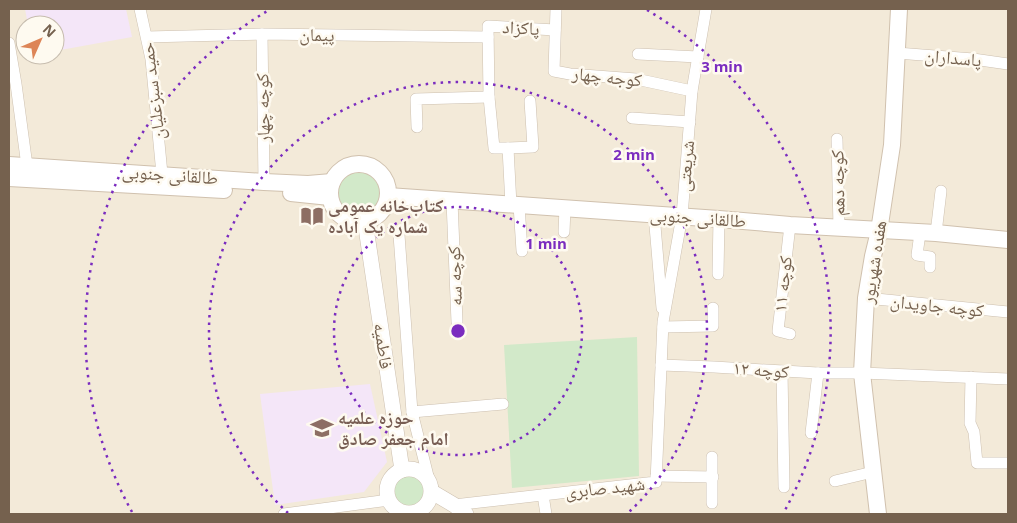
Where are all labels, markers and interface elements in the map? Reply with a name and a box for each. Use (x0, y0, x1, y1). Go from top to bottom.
street label: پاکزاد (502, 14, 540, 40)
north arrow (15, 15, 65, 65)
text: N (39, 20, 60, 41)
street label: پیمان (299, 22, 335, 46)
street label: حمید سبزعلیان (134, 41, 170, 141)
street label: پاسداران (924, 43, 983, 72)
text: 3 min (701, 56, 743, 76)
street label: کوجه چهار (570, 60, 644, 92)
street label: کوچه چهار (249, 72, 275, 144)
street label: شریعتی (671, 139, 699, 193)
text: 2 min (613, 144, 655, 164)
street label: کوچه دهم (824, 149, 851, 216)
street label: طالقانی جنوبی (121, 159, 219, 189)
place label: کتاب‌خانه عمومی شماره یک آباده (328, 193, 444, 238)
street label: طالقانی جنوبی (649, 202, 747, 232)
library icon: کتاب‌خانه عمومی شماره یک آباده (299, 203, 325, 229)
street label: هفده شهریور (854, 218, 891, 306)
text: 1 min (525, 233, 567, 253)
street label: کوچه سه (441, 245, 467, 307)
street label: کوچه ۱۱ (767, 254, 797, 313)
street label: کوچه جاویدان (889, 288, 986, 322)
street label: فاطمیه (369, 321, 399, 370)
centre of rings (449, 322, 467, 340)
street label: کوچه ۱۲ (732, 355, 791, 383)
place label: حوزه علمیه امام جعفر صادق (338, 405, 449, 451)
school or university icon: حوزه علمیه امام جعفر صادق (309, 415, 335, 441)
street label: شهید صابری (564, 471, 646, 503)

